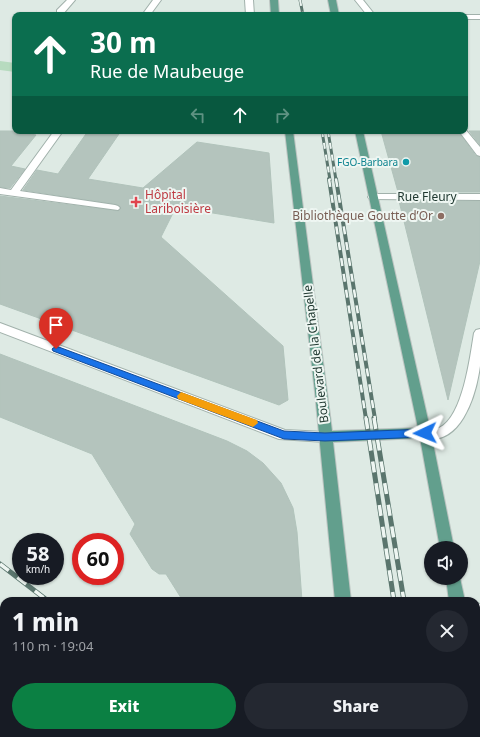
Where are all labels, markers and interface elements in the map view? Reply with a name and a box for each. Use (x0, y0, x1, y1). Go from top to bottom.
text: 30 m (90, 23, 157, 61)
icon: ahead (24, 28, 76, 80)
text: Rue de Maubeuge (90, 59, 244, 83)
icon: left (187, 104, 209, 126)
icon: ahead (229, 104, 251, 126)
icon: right (271, 104, 293, 126)
place label: FGO-Barbara (337, 155, 398, 169)
marker: FGO-Barbara (401, 157, 411, 167)
place label: Hôpital Lariboisière (145, 186, 211, 217)
street label: Rue Fleury (397, 188, 458, 205)
marker: Hôpital Lariboisière (130, 196, 142, 208)
place label: Bibliothèque Goutte d’Or (292, 207, 433, 224)
marker: Bibliothèque Goutte d’Or (436, 211, 446, 221)
street label: Boulevard de la Chapelle (299, 284, 332, 424)
pin (39, 308, 73, 349)
icon: arrive (45, 314, 67, 336)
position arrow (404, 412, 446, 454)
speed limit sign: 60 (72, 533, 124, 585)
text: 58 (27, 540, 49, 567)
map controls (424, 541, 468, 585)
button: sound (424, 541, 468, 585)
text: km/h (26, 562, 50, 576)
text: 1 min (12, 605, 79, 638)
button: close (426, 610, 468, 652)
text: 110 m · 19:04 (12, 637, 93, 655)
button: Exit (12, 683, 236, 729)
button: Share (244, 683, 468, 729)

